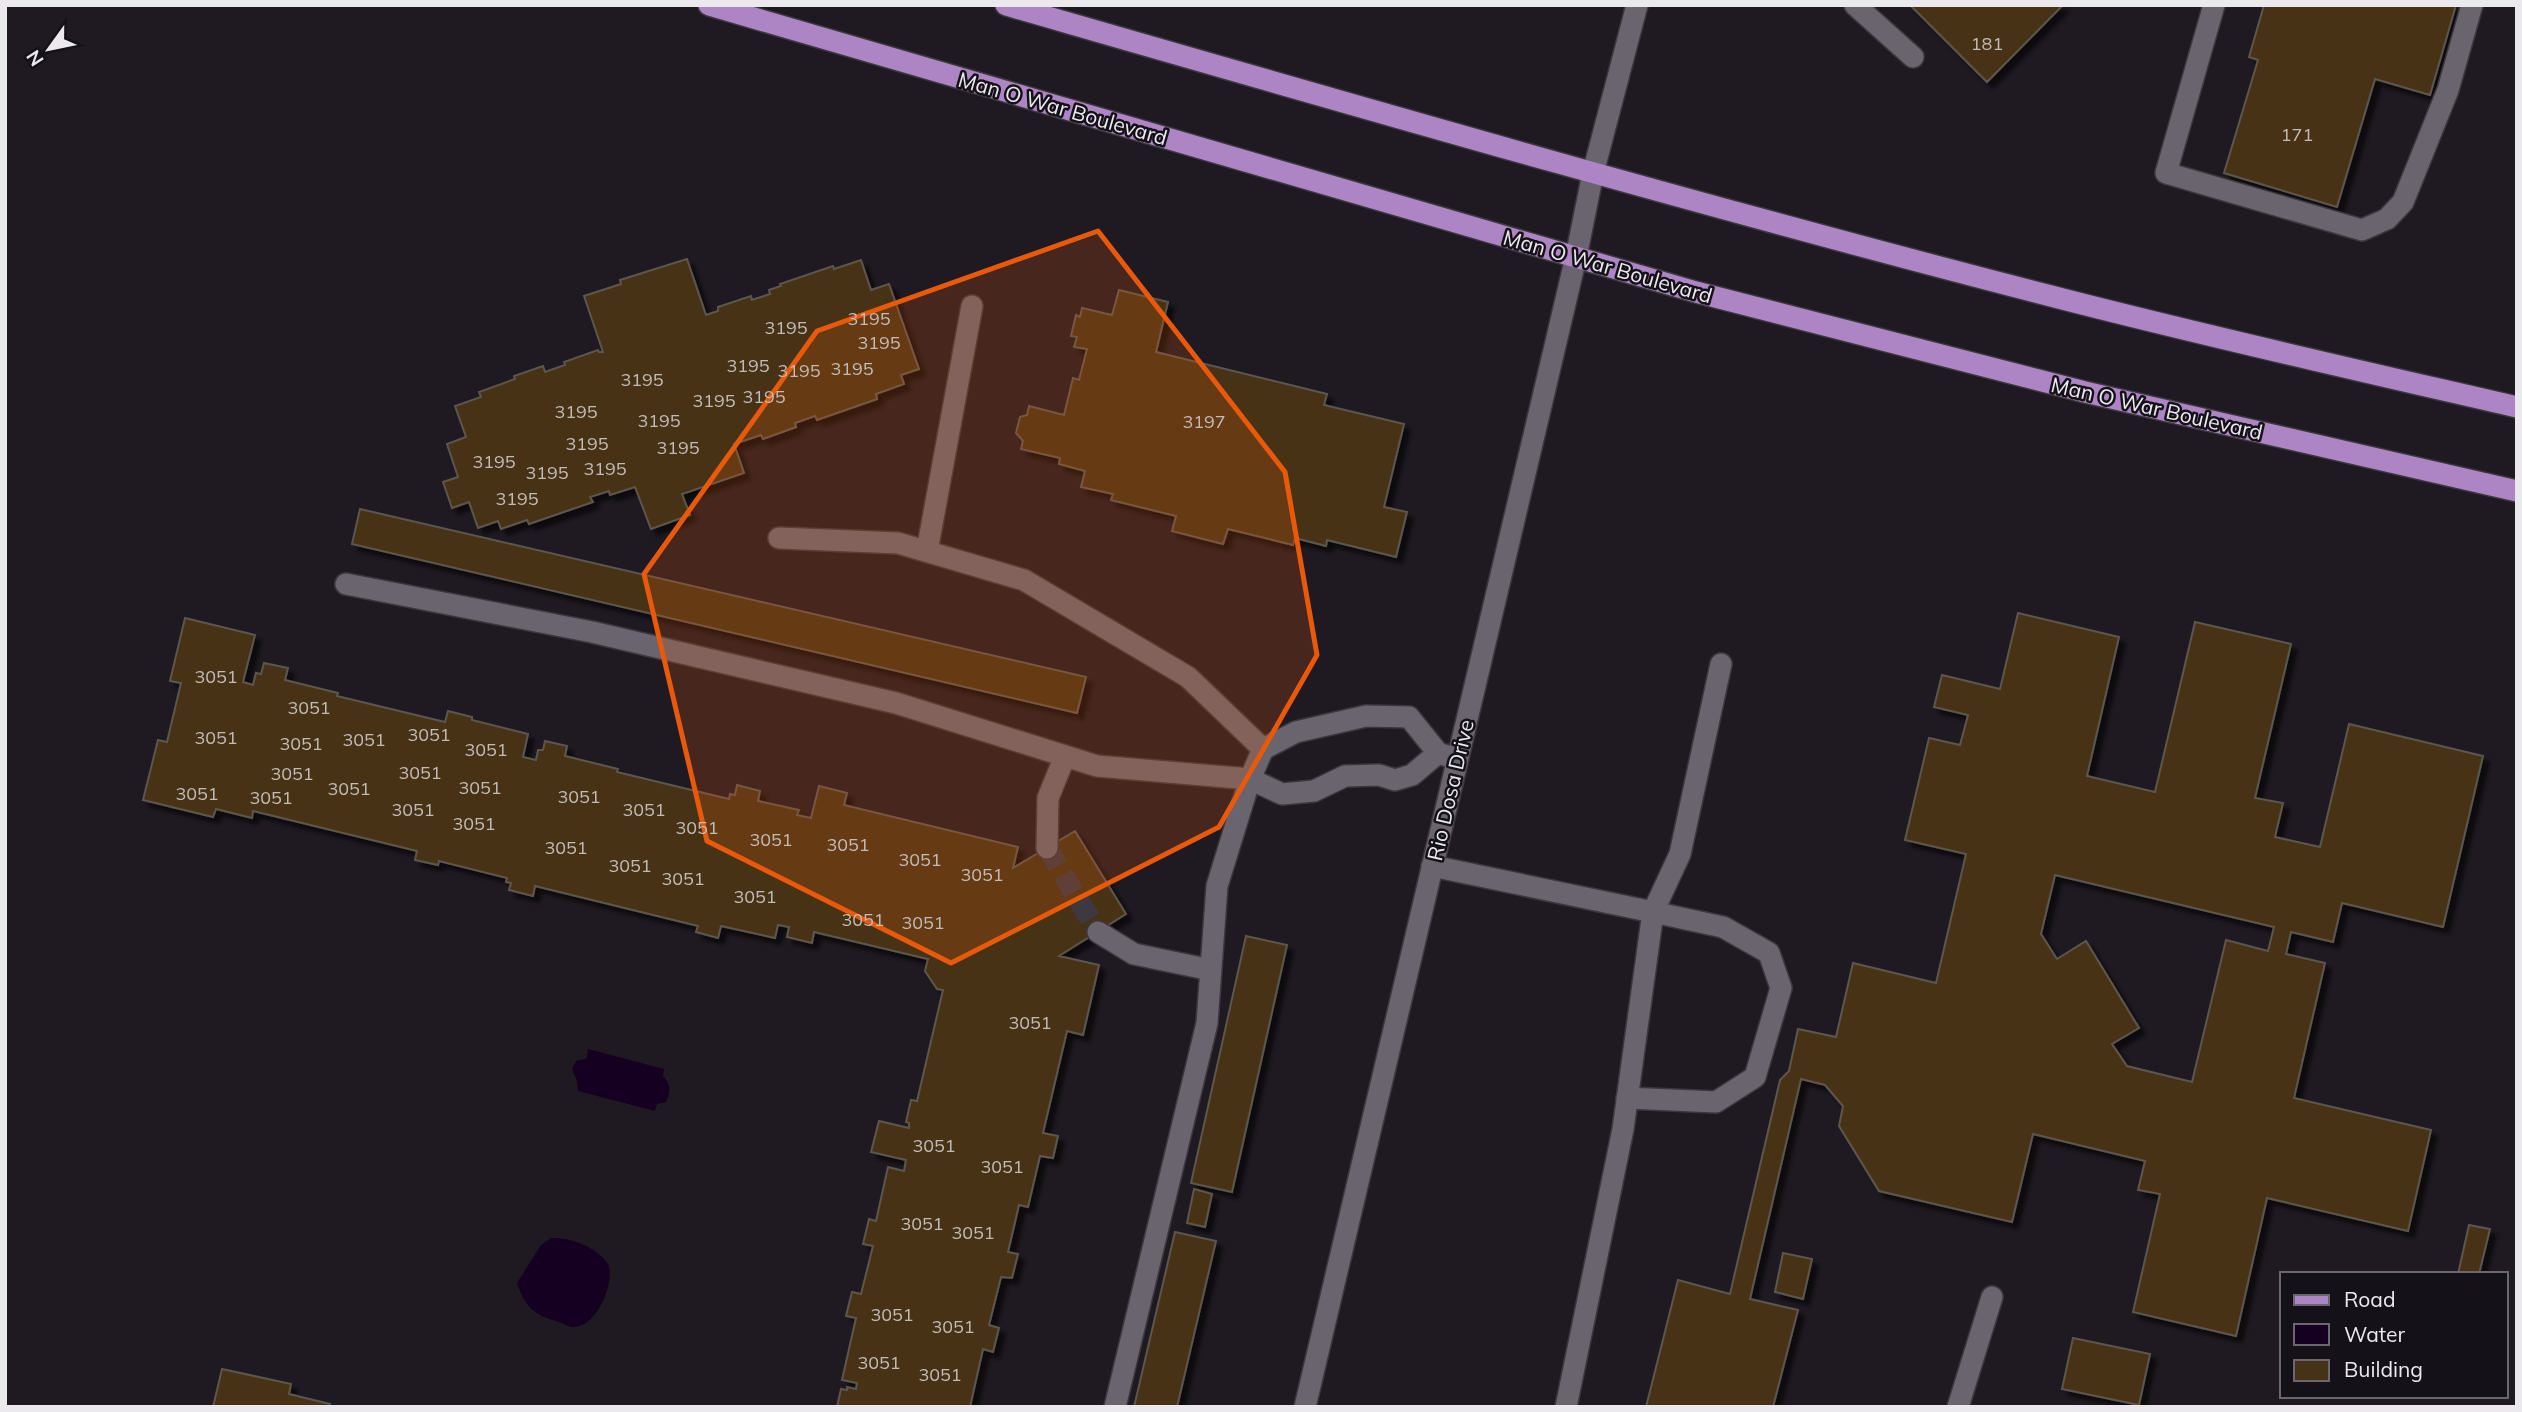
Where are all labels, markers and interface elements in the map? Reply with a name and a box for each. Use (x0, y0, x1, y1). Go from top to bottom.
north arrow (14, 14, 84, 84)
house number: 181 (1971, 32, 2003, 55)
text: N (21, 46, 49, 71)
street label: Man O War Boulevard (955, 66, 1171, 150)
house number: 171 (2281, 123, 2313, 146)
street label: Man O War Boulevard (1500, 224, 1716, 308)
house number: 3195 (847, 307, 891, 330)
house number: 3195 (764, 316, 808, 339)
house number: 3195 (857, 331, 901, 354)
house number: 3195 (726, 354, 770, 377)
house number: 3195 (830, 357, 874, 380)
house number: 3195 (777, 359, 821, 382)
house number: 3195 (620, 368, 664, 391)
street label: Man O War Boulevard (2049, 371, 2265, 445)
house number: 3195 (742, 385, 786, 408)
house number: 3195 (692, 389, 736, 412)
house number: 3195 (554, 400, 598, 423)
house number: 3195 (637, 409, 681, 432)
house number: 3197 (1182, 410, 1226, 433)
house number: 3195 (565, 432, 609, 455)
house number: 3195 (656, 436, 700, 459)
house number: 3195 (472, 450, 516, 473)
house number: 3195 (583, 457, 627, 480)
house number: 3195 (525, 461, 569, 484)
house number: 3195 (495, 487, 539, 510)
house number: 3051 (194, 665, 238, 688)
house number: 3051 (287, 696, 331, 719)
street label: Rio Dosa Drive (1421, 717, 1479, 863)
house number: 3051 (407, 723, 451, 746)
house number: 3051 (194, 726, 238, 749)
house number: 3051 (342, 728, 386, 751)
house number: 3051 (279, 732, 323, 755)
house number: 3051 (464, 738, 508, 761)
house number: 3051 (398, 761, 442, 784)
house number: 3051 (270, 762, 314, 785)
house number: 3051 (458, 776, 502, 799)
house number: 3051 (327, 777, 371, 800)
house number: 3051 (175, 782, 219, 805)
house number: 3051 (557, 785, 601, 808)
house number: 3051 (249, 786, 293, 809)
house number: 3051 (391, 798, 435, 821)
house number: 3051 (622, 798, 666, 821)
house number: 3051 (452, 812, 496, 835)
house number: 3051 (675, 816, 719, 839)
house number: 3051 (749, 828, 793, 851)
house number: 3051 (826, 833, 870, 856)
house number: 3051 (544, 836, 588, 859)
house number: 3051 (898, 848, 942, 871)
house number: 3051 (608, 854, 652, 877)
house number: 3051 (960, 863, 1004, 886)
house number: 3051 (661, 867, 705, 890)
house number: 3051 (733, 885, 777, 908)
house number: 3051 (841, 908, 885, 931)
house number: 3051 (901, 911, 945, 934)
house number: 3051 (1008, 1011, 1052, 1034)
house number: 3051 (912, 1134, 956, 1157)
house number: 3051 (980, 1155, 1024, 1178)
house number: 3051 (900, 1212, 944, 1235)
house number: 3051 (951, 1221, 995, 1244)
legend (2280, 1272, 2508, 1398)
text: Road (2344, 1286, 2395, 1312)
house number: 3051 (870, 1303, 914, 1326)
house number: 3051 (931, 1315, 975, 1338)
text: Water (2344, 1321, 2405, 1347)
house number: 3051 (857, 1351, 901, 1374)
text: Building (2344, 1356, 2423, 1382)
house number: 3051 (918, 1363, 962, 1386)

